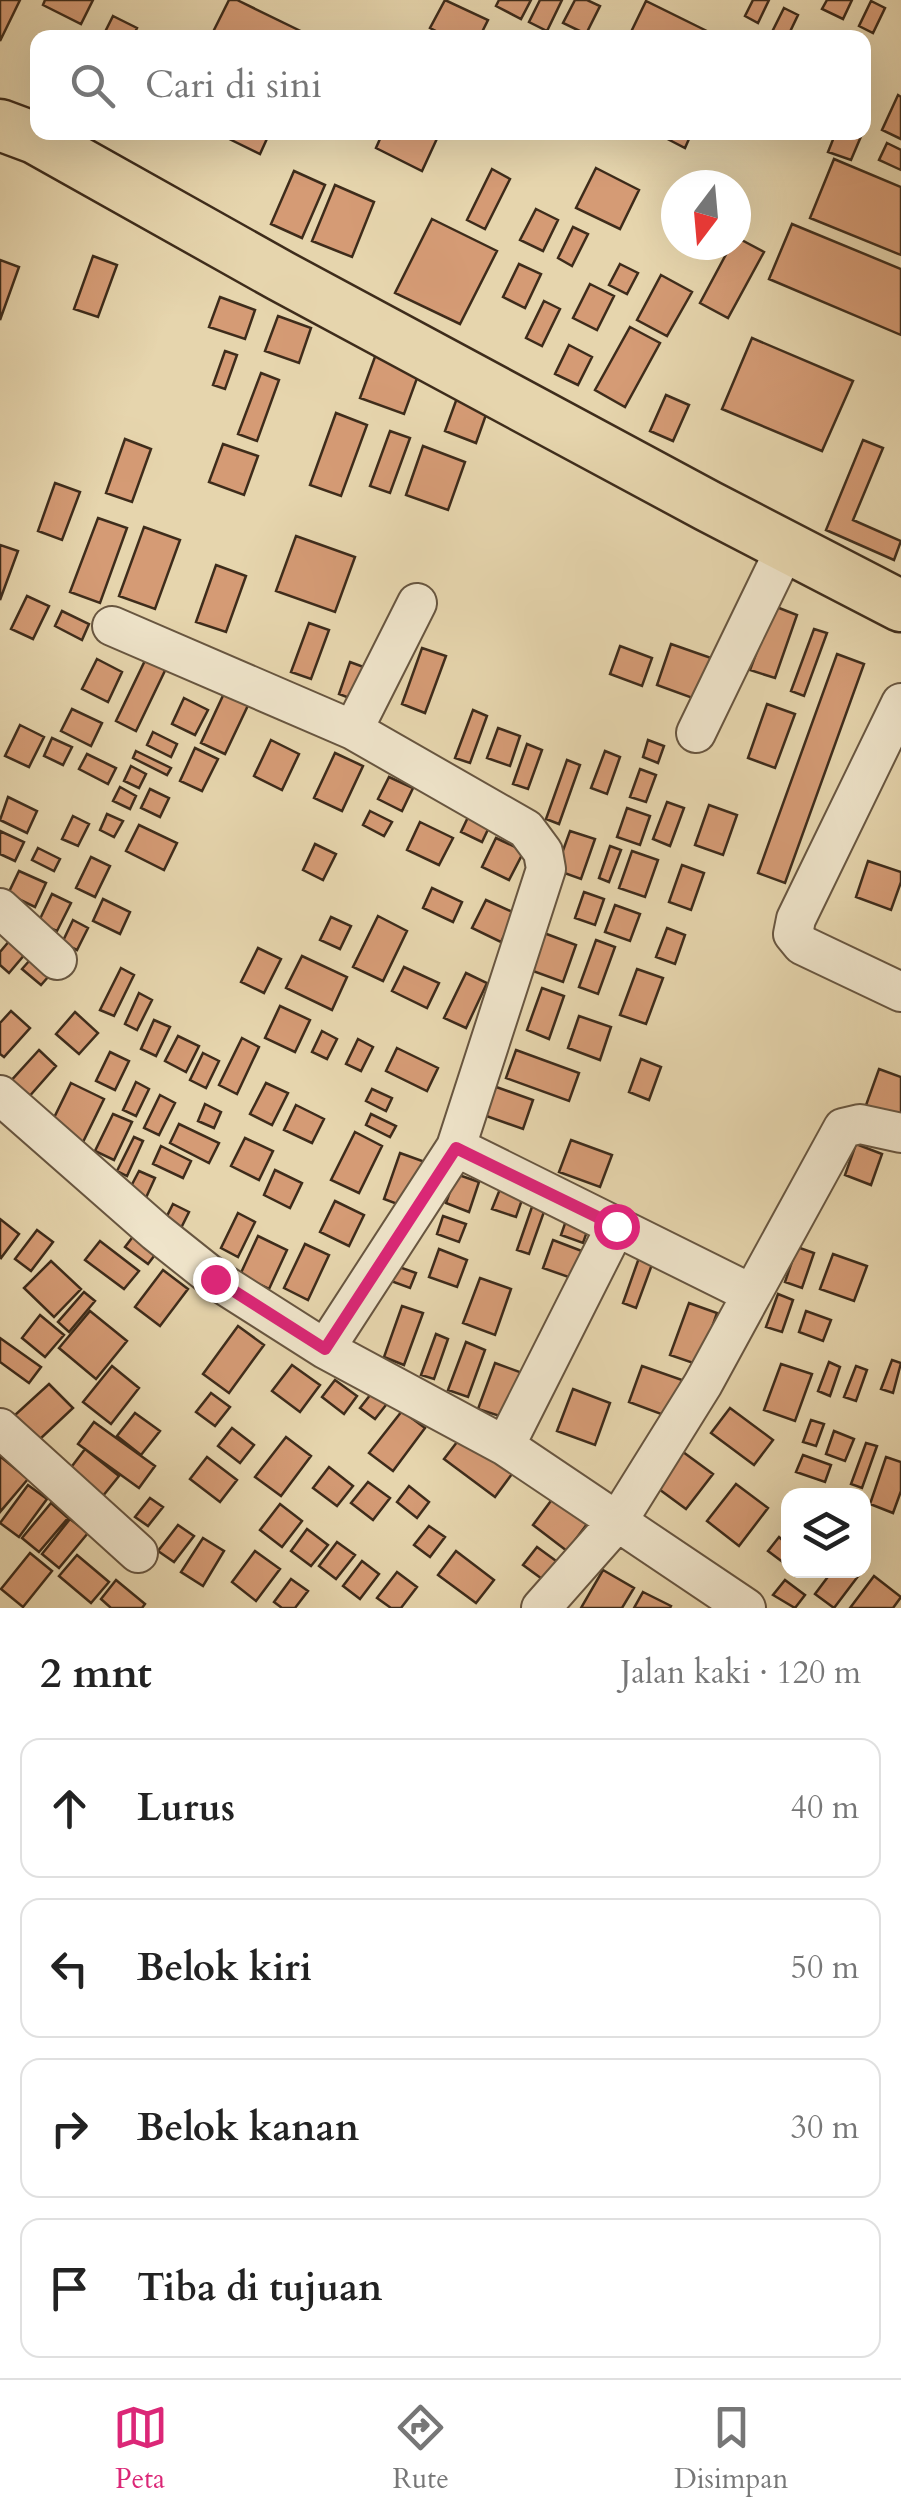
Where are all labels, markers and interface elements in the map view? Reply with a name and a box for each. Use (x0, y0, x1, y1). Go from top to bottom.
search box (30, 30, 871, 140)
icon: search (65, 58, 120, 113)
text: Cari di sini (145, 59, 322, 111)
north arrow (661, 170, 751, 260)
route start (594, 1204, 640, 1250)
route end (193, 1257, 239, 1303)
map controls (781, 1488, 871, 1578)
button: layers (781, 1488, 871, 1578)
text: 2 mnt (40, 1645, 152, 1702)
text: Jalan kaki · 120 m (620, 1651, 861, 1695)
icon: ahead (42, 1781, 97, 1836)
text: Lurus (137, 1782, 235, 1834)
text: 40 m (791, 1786, 859, 1830)
icon: left (42, 1941, 97, 1996)
text: Belok kiri (137, 1942, 312, 1994)
text: 50 m (791, 1946, 859, 1990)
icon: right (42, 2101, 97, 2156)
text: Belok kanan (137, 2102, 359, 2154)
text: 30 m (791, 2106, 859, 2150)
icon: arrive (42, 2261, 97, 2316)
text: Tiba di tujuan (137, 2262, 382, 2314)
tab: Peta (113, 2400, 168, 2498)
tab: Rute (393, 2400, 449, 2498)
tab: Disimpan (674, 2400, 788, 2498)

